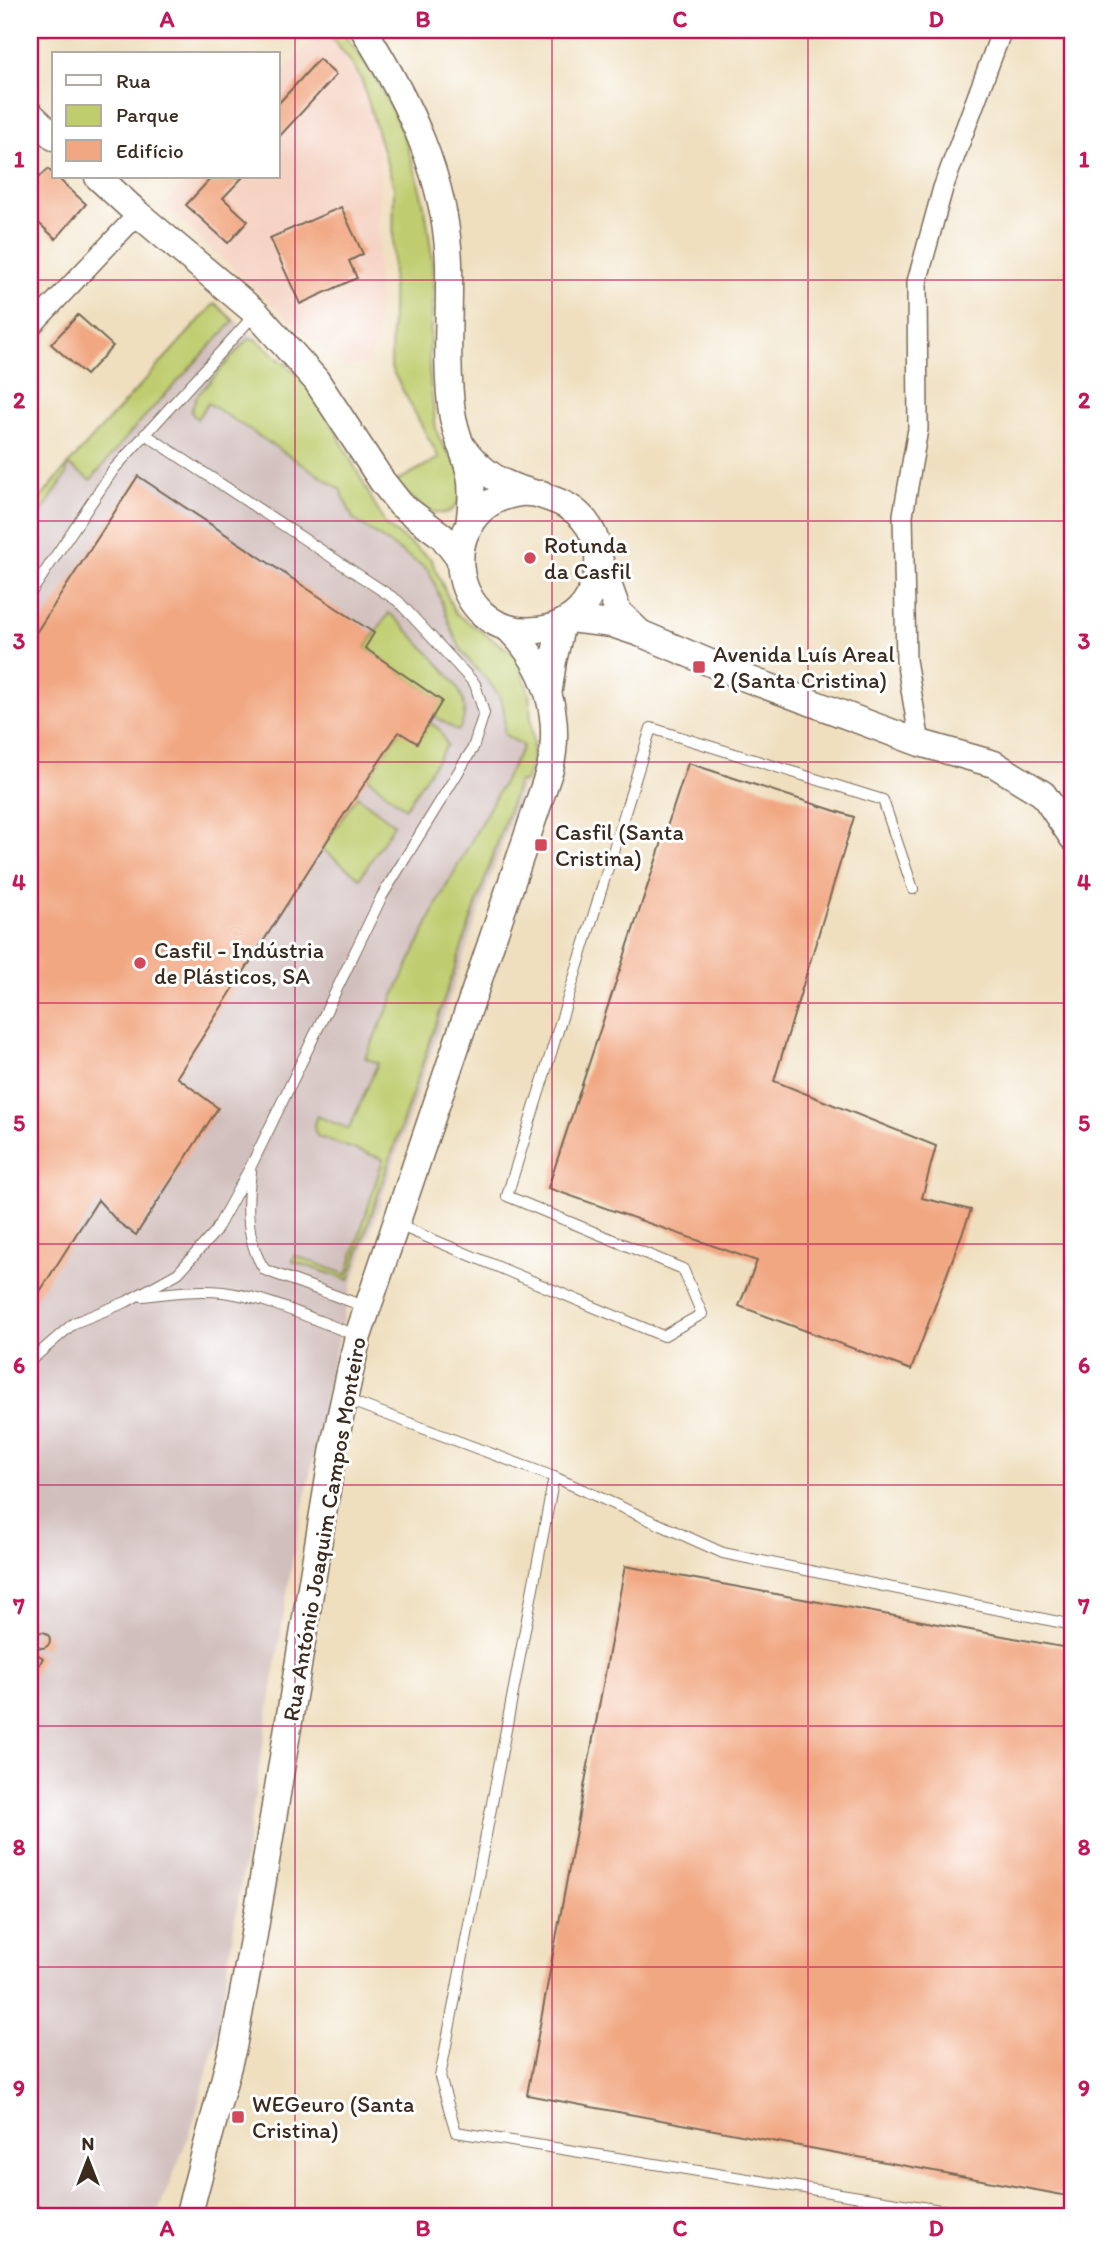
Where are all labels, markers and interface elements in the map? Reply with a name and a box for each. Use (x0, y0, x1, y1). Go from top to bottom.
text: A (159, 5, 175, 33)
text: B (416, 5, 431, 33)
text: C (673, 5, 688, 33)
text: D (928, 5, 944, 33)
legend (52, 52, 280, 178)
text: Rua (116, 68, 151, 93)
text: Parque (116, 102, 179, 127)
text: Edifício (116, 138, 184, 163)
text: 1 (14, 145, 25, 173)
text: 1 (1079, 145, 1090, 173)
text: 2 (13, 386, 26, 414)
text: 2 (1078, 386, 1091, 414)
place label: Rotunda da Casfil (544, 531, 632, 585)
marker: Rotunda da Casfil (522, 550, 538, 566)
text: 3 (13, 627, 26, 655)
text: 3 (1078, 627, 1091, 655)
place label: Avenida Luís Areal 2 (Santa Cristina) (713, 640, 895, 694)
marker: Avenida Luís Areal 2 (Santa Cristina) (691, 659, 707, 675)
place label: Casfil (Santa Cristina) (555, 818, 684, 872)
marker: Casfil (Santa Cristina) (533, 837, 549, 853)
text: 4 (12, 868, 26, 896)
text: 4 (1077, 868, 1091, 896)
place label: Casfil - Indústria de Plásticos, SA (154, 936, 324, 990)
marker: Casfil - Indústria de Plásticos, SA (132, 955, 148, 971)
text: 5 (13, 1109, 25, 1137)
text: 5 (1078, 1109, 1090, 1137)
street label: Rua António Joaquim Campos Monteiro (276, 1335, 372, 1723)
text: 6 (13, 1351, 25, 1379)
text: 6 (1078, 1351, 1090, 1379)
text: 7 (12, 1592, 25, 1620)
text: 7 (1077, 1592, 1090, 1620)
text: 8 (13, 1833, 26, 1861)
text: 8 (1078, 1833, 1091, 1861)
text: 9 (13, 2074, 25, 2102)
text: 9 (1078, 2074, 1090, 2102)
place label: WEGeuro (Santa Cristina) (252, 2090, 414, 2144)
marker: WEGeuro (Santa Cristina) (230, 2109, 246, 2125)
north arrow (52, 2124, 122, 2194)
text: N (82, 2132, 94, 2155)
text: A (159, 2214, 175, 2242)
text: B (416, 2214, 431, 2242)
text: C (673, 2214, 688, 2242)
text: D (928, 2214, 944, 2242)

